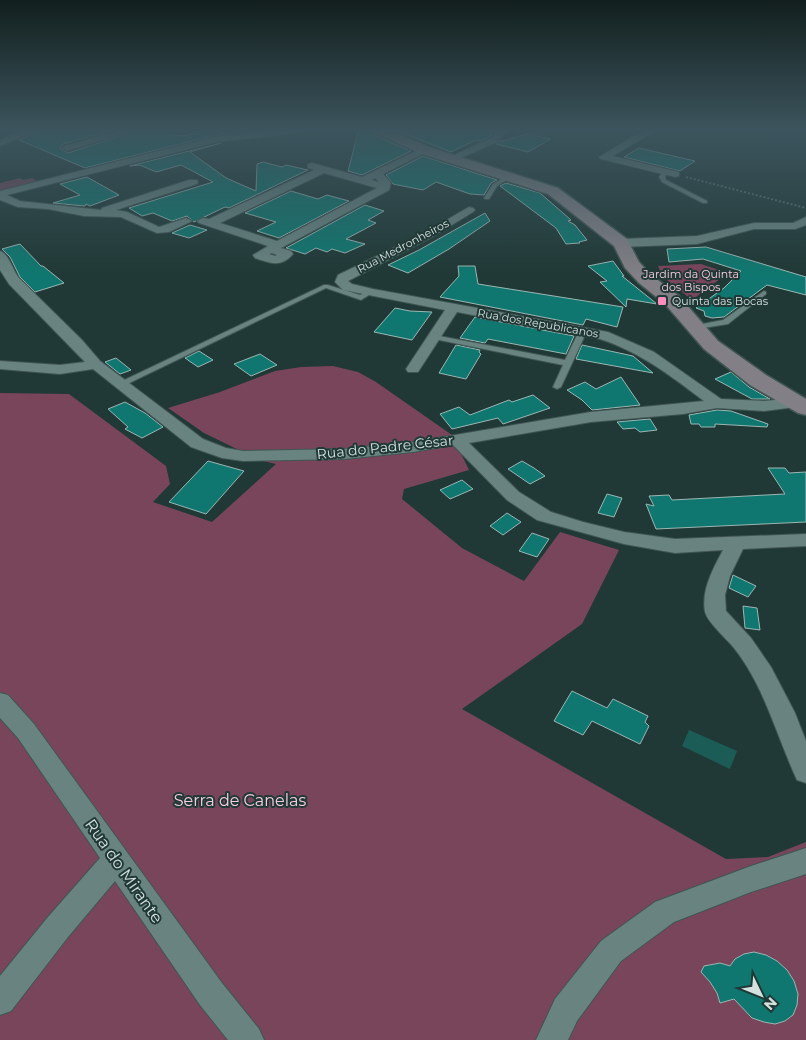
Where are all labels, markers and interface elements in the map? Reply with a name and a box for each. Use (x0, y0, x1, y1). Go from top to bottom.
street label: Rua Medronheiros (355, 216, 452, 276)
park label: Jardim da Quinta dos Bispos (642, 267, 739, 294)
place label: Quinta das Bocas (672, 294, 769, 308)
marker: Quinta das Bocas (656, 295, 668, 307)
street label: Rua dos Republicanos (476, 305, 600, 341)
street label: Rua do Padre César (316, 431, 455, 463)
park label: Serra de Canelas (174, 791, 306, 810)
street label: Rua do Mirante (81, 815, 167, 927)
north arrow (736, 970, 786, 1020)
text: N (760, 994, 781, 1014)

